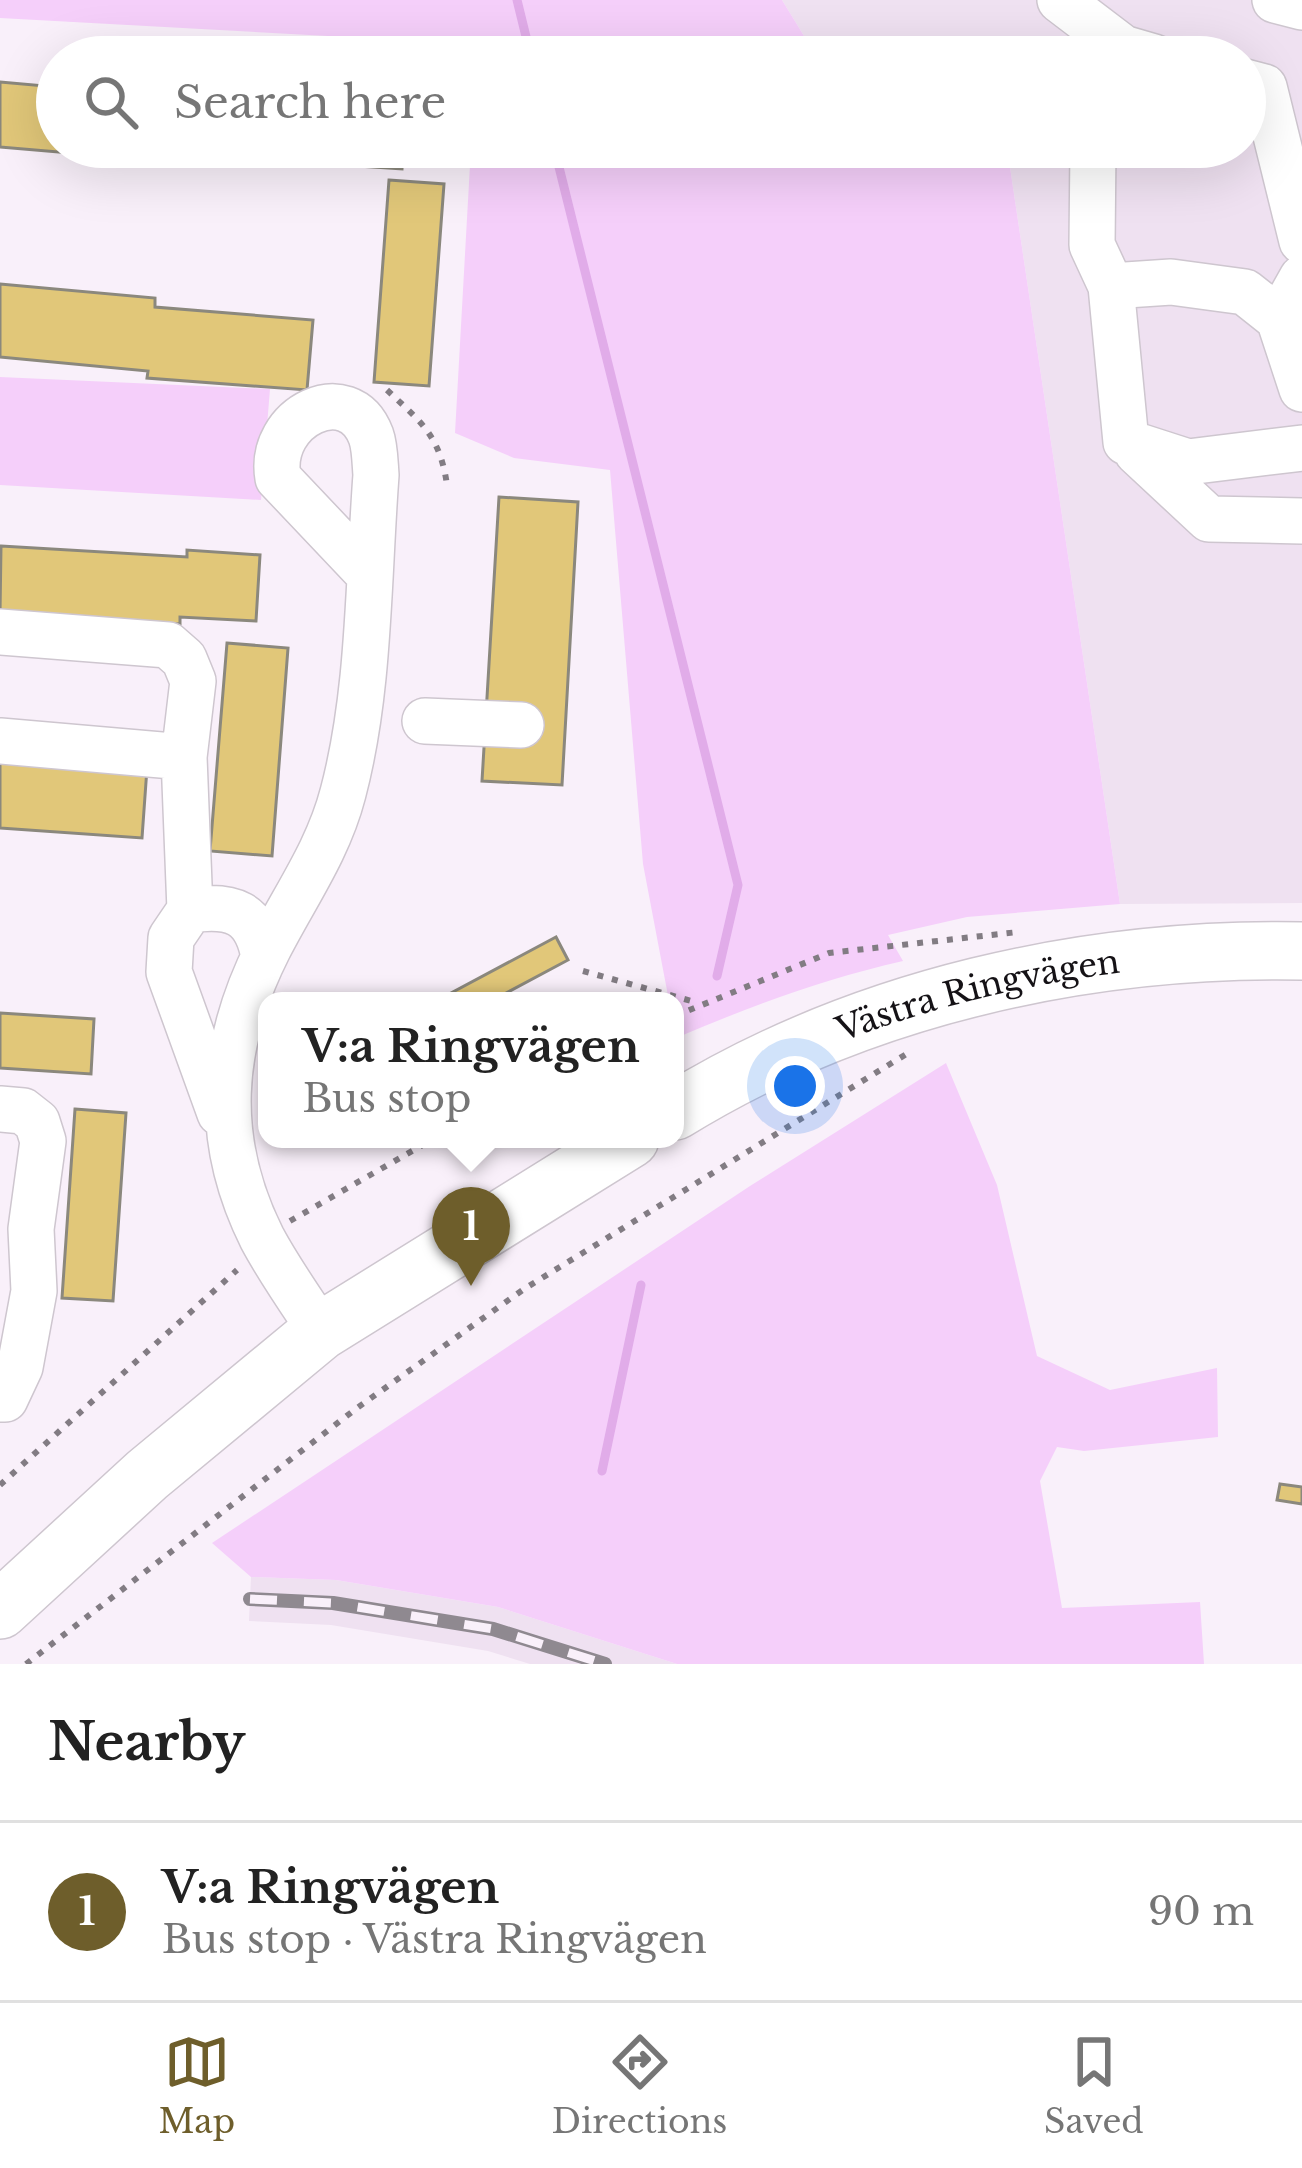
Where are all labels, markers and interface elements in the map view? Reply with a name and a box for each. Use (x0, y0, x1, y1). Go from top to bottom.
search box (36, 36, 1266, 168)
icon: search (78, 69, 144, 135)
text: Search here (174, 74, 446, 130)
street label: Västra Ringvägen (829, 940, 1122, 1050)
popup (258, 992, 684, 1148)
text: V:a Ringvägen (302, 1018, 640, 1074)
your location (765, 1056, 825, 1116)
text: Bus stop (302, 1074, 472, 1123)
pin: 1 (432, 1187, 510, 1286)
text: Nearby (48, 1711, 245, 1774)
text: V:a Ringvägen (162, 1859, 499, 1915)
text: 1 (78, 1887, 96, 1936)
text: 90 m (1148, 1887, 1254, 1936)
text: Bus stop · Västra Ringvägen (162, 1915, 707, 1964)
tab: Map (158, 2029, 235, 2142)
tab: Directions (552, 2029, 727, 2142)
tab: Saved (1044, 2029, 1144, 2142)

